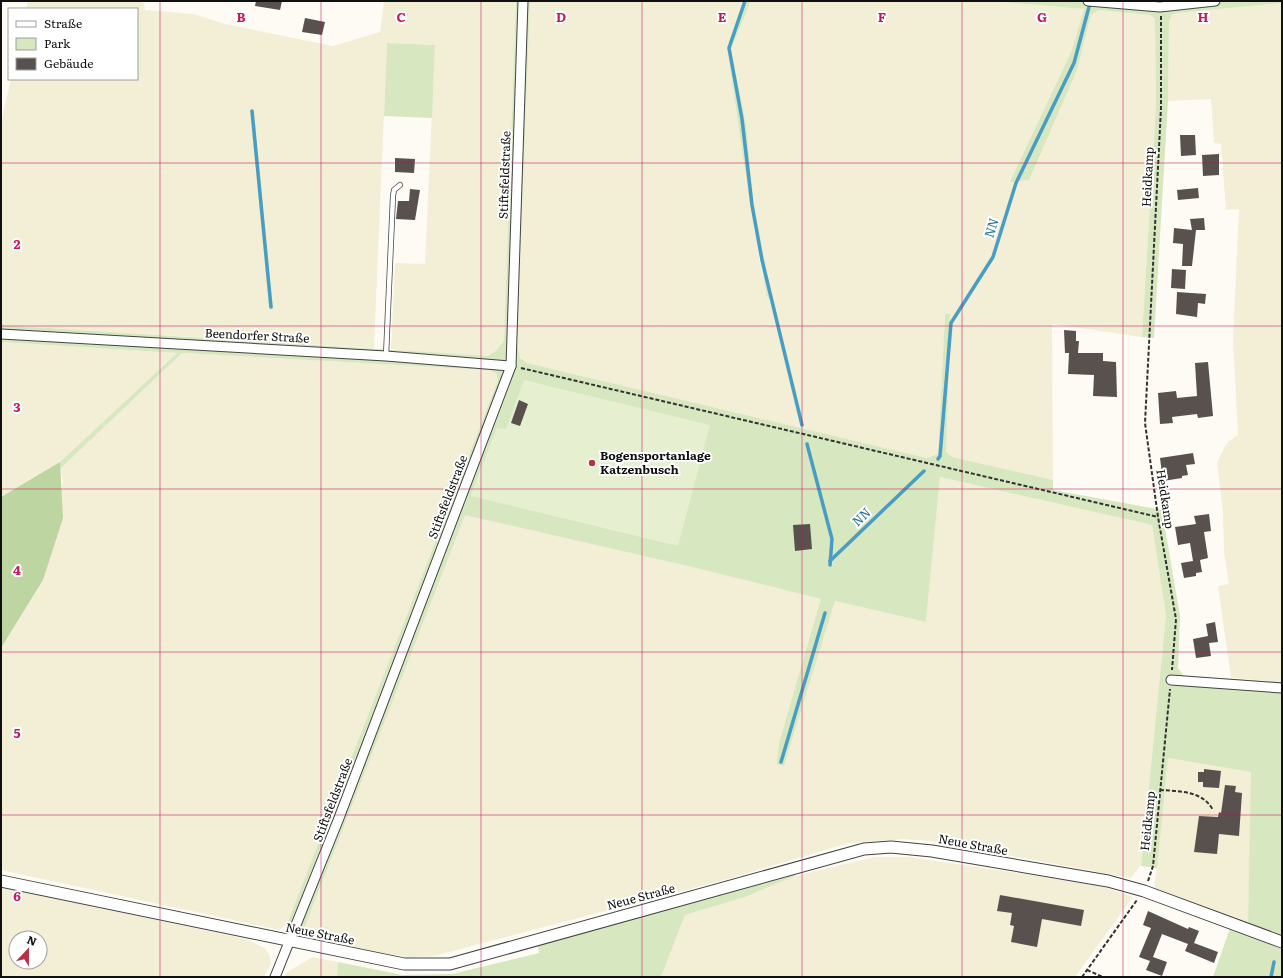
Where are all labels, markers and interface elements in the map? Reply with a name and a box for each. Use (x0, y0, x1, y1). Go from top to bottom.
text: B (237, 7, 246, 26)
text: C (396, 7, 406, 26)
text: D (556, 7, 566, 26)
text: E (718, 7, 727, 26)
text: F (878, 7, 886, 26)
text: G (1037, 7, 1047, 26)
text: H (1198, 7, 1209, 26)
legend (8, 8, 138, 80)
text: Straße (44, 14, 82, 32)
text: Park (44, 34, 71, 52)
text: Gebäude (44, 54, 93, 72)
street label: Stiftsfeldstraße (493, 130, 515, 219)
street label: Heidkamp (1136, 146, 1158, 207)
water label: NN (979, 216, 1003, 240)
text: 2 (14, 234, 21, 253)
street label: Beendorfer Straße (204, 323, 310, 347)
text: 3 (13, 397, 21, 416)
place label: Bogensportanlage Katzenbusch (600, 446, 711, 478)
street label: Stiftsfeldstraße (423, 452, 471, 541)
marker: Bogensportanlage Katzenbusch (587, 458, 597, 468)
street label: Heidkamp (1152, 468, 1180, 530)
water label: NN (847, 503, 874, 530)
text: 4 (13, 560, 21, 579)
text: 5 (13, 723, 21, 742)
street label: Stiftsfeldstraße (308, 755, 356, 844)
street label: Heidkamp (1135, 790, 1159, 852)
street label: Neue Straße (937, 829, 1009, 859)
street label: Neue Straße (605, 878, 677, 914)
text: 6 (13, 886, 21, 905)
street label: Neue Straße (284, 918, 356, 949)
north arrow (8, 930, 48, 970)
text: N (25, 931, 39, 949)

